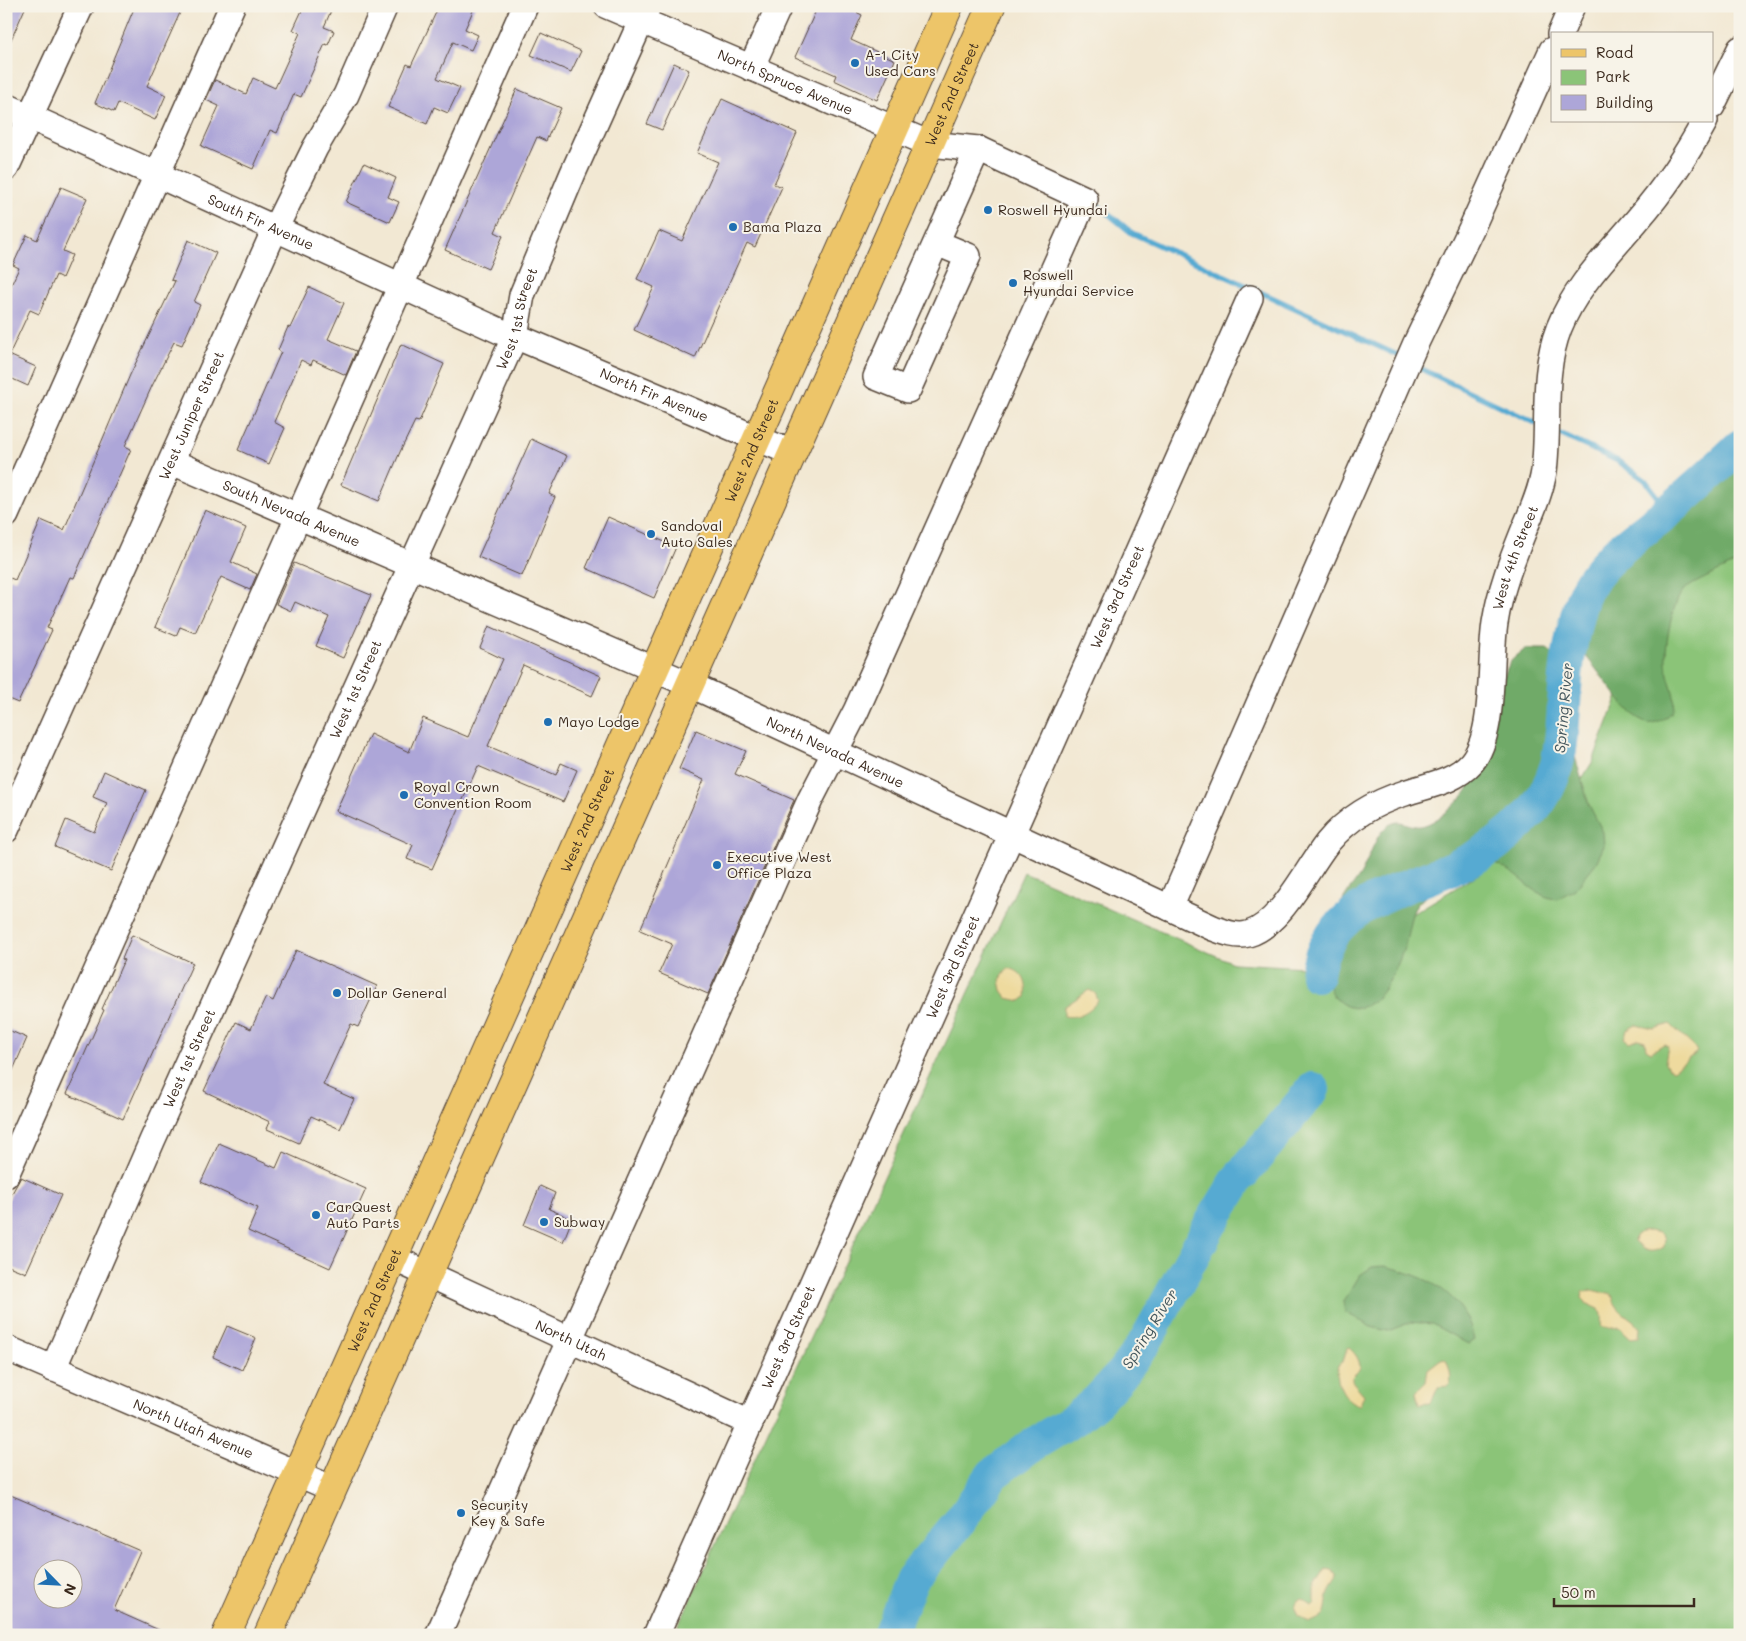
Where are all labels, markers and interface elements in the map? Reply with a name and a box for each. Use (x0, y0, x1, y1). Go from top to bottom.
legend (1551, 32, 1714, 122)
street label: West 2nd Street (920, 39, 983, 149)
text: Road (1596, 42, 1633, 62)
street label: North Spruce Avenue (715, 44, 856, 119)
place label: A-1 City Used Cars (865, 45, 936, 80)
marker: A-1 City Used Cars (849, 57, 861, 69)
text: Park (1596, 66, 1630, 86)
text: Building (1596, 92, 1653, 112)
street label: South Fir Avenue (205, 189, 317, 254)
place label: Roswell Hyundai (998, 200, 1108, 219)
marker: Roswell Hyundai (982, 204, 994, 216)
place label: Bama Plaza (743, 217, 822, 236)
marker: Bama Plaza (727, 221, 739, 233)
street label: West 1st Street (491, 264, 542, 373)
place label: Roswell Hyundai Service (1023, 265, 1134, 300)
marker: Roswell Hyundai Service (1007, 277, 1019, 289)
street label: West Juniper Street (154, 348, 228, 483)
street label: North Fir Avenue (597, 363, 712, 426)
street label: West 2nd Street (720, 395, 783, 505)
street label: South Nevada Avenue (220, 475, 363, 551)
street label: West 4th Street (1488, 503, 1542, 612)
place label: Sandoval Auto Sales (661, 516, 733, 551)
marker: Sandoval Auto Sales (645, 528, 657, 540)
street label: West 3rd Street (1085, 542, 1148, 652)
street label: West 1st Street (325, 637, 386, 742)
water label: Spring River (1549, 661, 1577, 754)
street label: North Nevada Avenue (763, 711, 907, 792)
place label: Mayo Lodge (558, 712, 639, 731)
marker: Mayo Lodge (542, 716, 554, 728)
street label: West 2nd Street (556, 765, 618, 875)
place label: Royal Crown Convention Room (414, 777, 532, 812)
marker: Royal Crown Convention Room (398, 789, 410, 801)
place label: Executive West Office Plaza (727, 847, 832, 882)
marker: Executive West Office Plaza (711, 859, 723, 871)
street label: West 3rd Street (921, 912, 984, 1022)
place label: Dollar General (347, 983, 447, 1002)
marker: Dollar General (331, 987, 343, 999)
street label: West 1st Street (158, 1006, 219, 1111)
place label: CarQuest Auto Parts (326, 1197, 400, 1232)
marker: CarQuest Auto Parts (310, 1209, 322, 1221)
place label: Subway (554, 1212, 605, 1231)
marker: Subway (538, 1216, 550, 1228)
street label: West 2nd Street (343, 1245, 405, 1355)
street label: West 3rd Street (757, 1282, 819, 1392)
water label: Spring River (1117, 1284, 1182, 1372)
street label: North Utah (532, 1315, 610, 1364)
street label: North Utah Avenue (130, 1394, 257, 1463)
place label: Security Key & Safe (471, 1495, 545, 1530)
marker: Security Key & Safe (455, 1507, 467, 1519)
north arrow (32, 1558, 82, 1608)
scale bar (1554, 1576, 1694, 1608)
text: N (59, 1581, 81, 1598)
text: 50 m (1561, 1582, 1596, 1602)

